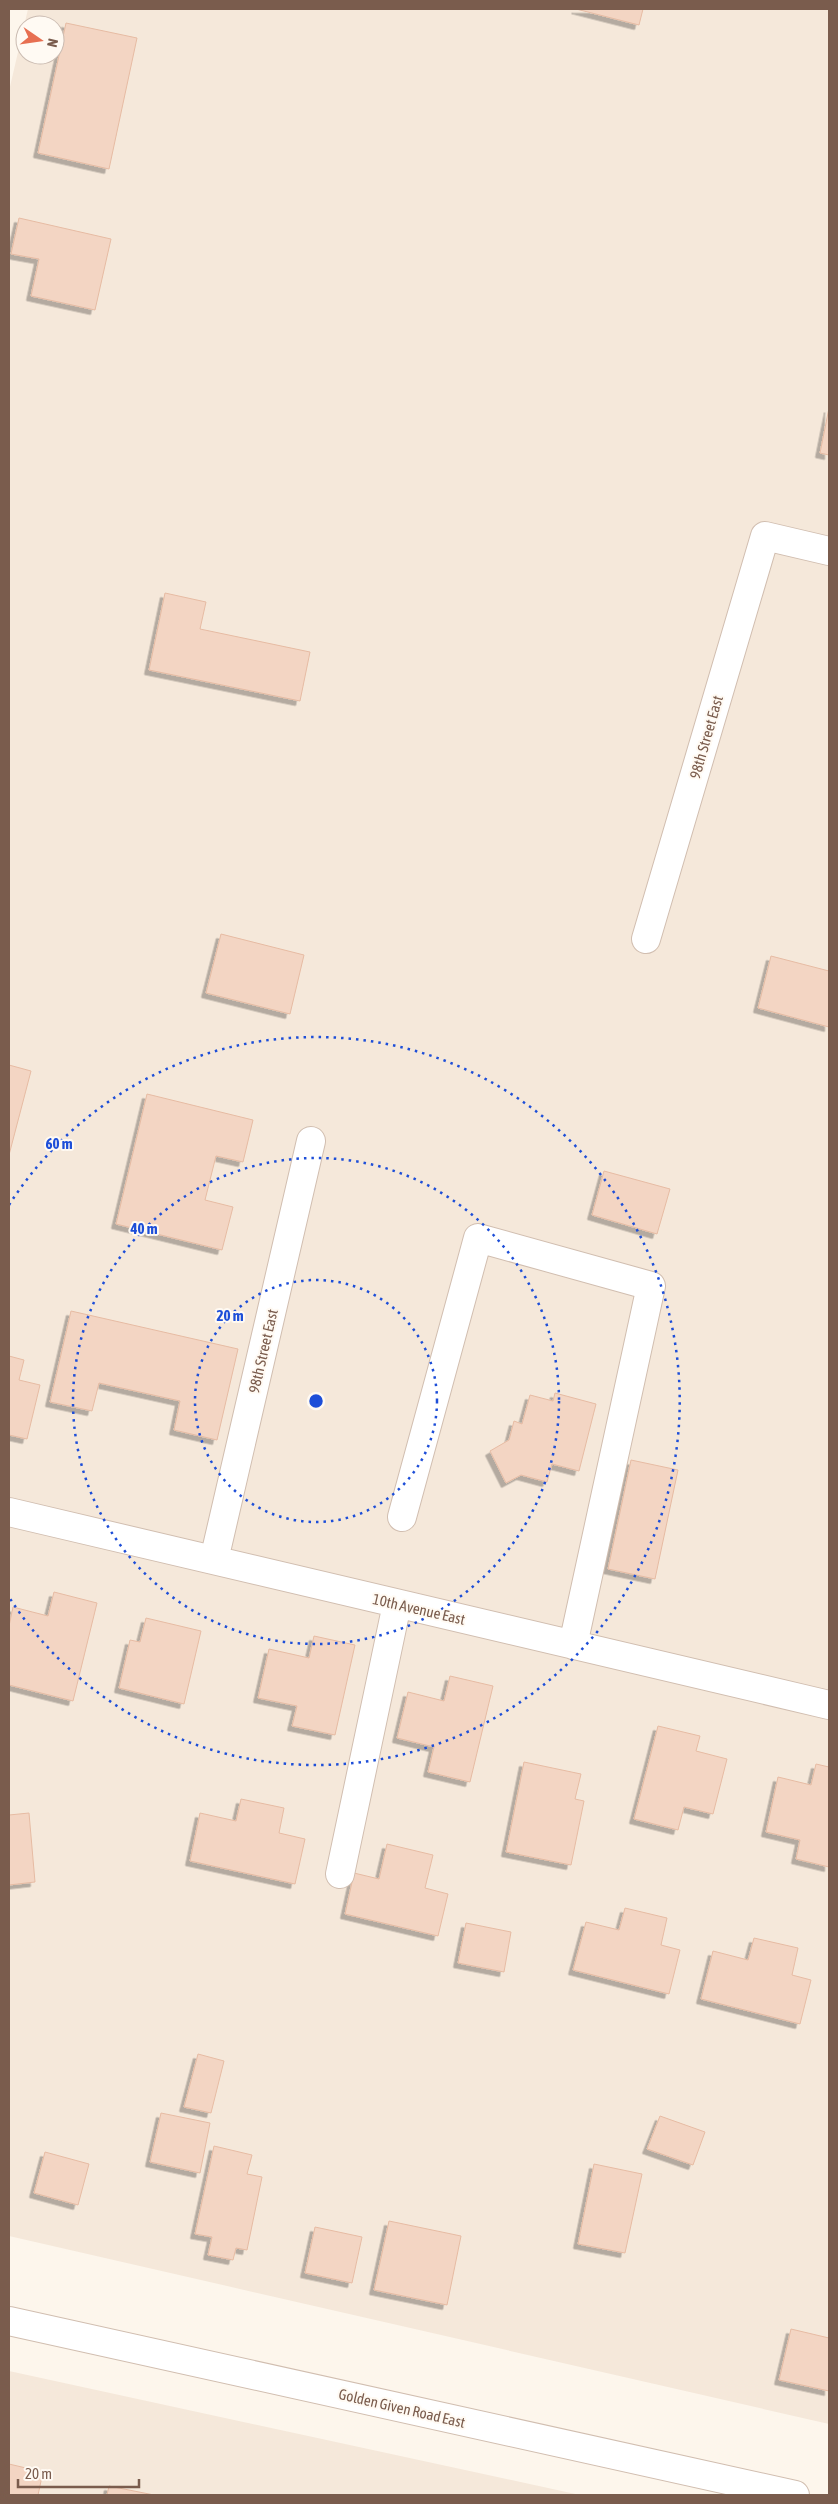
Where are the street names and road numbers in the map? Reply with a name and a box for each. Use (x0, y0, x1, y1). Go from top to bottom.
street label: 98th Street East (686, 693, 726, 781)
street label: 98th Street East (245, 1307, 281, 1395)
street label: 10th Avenue East (371, 1590, 467, 1628)
street label: Golden Given Road East (337, 2385, 467, 2431)

